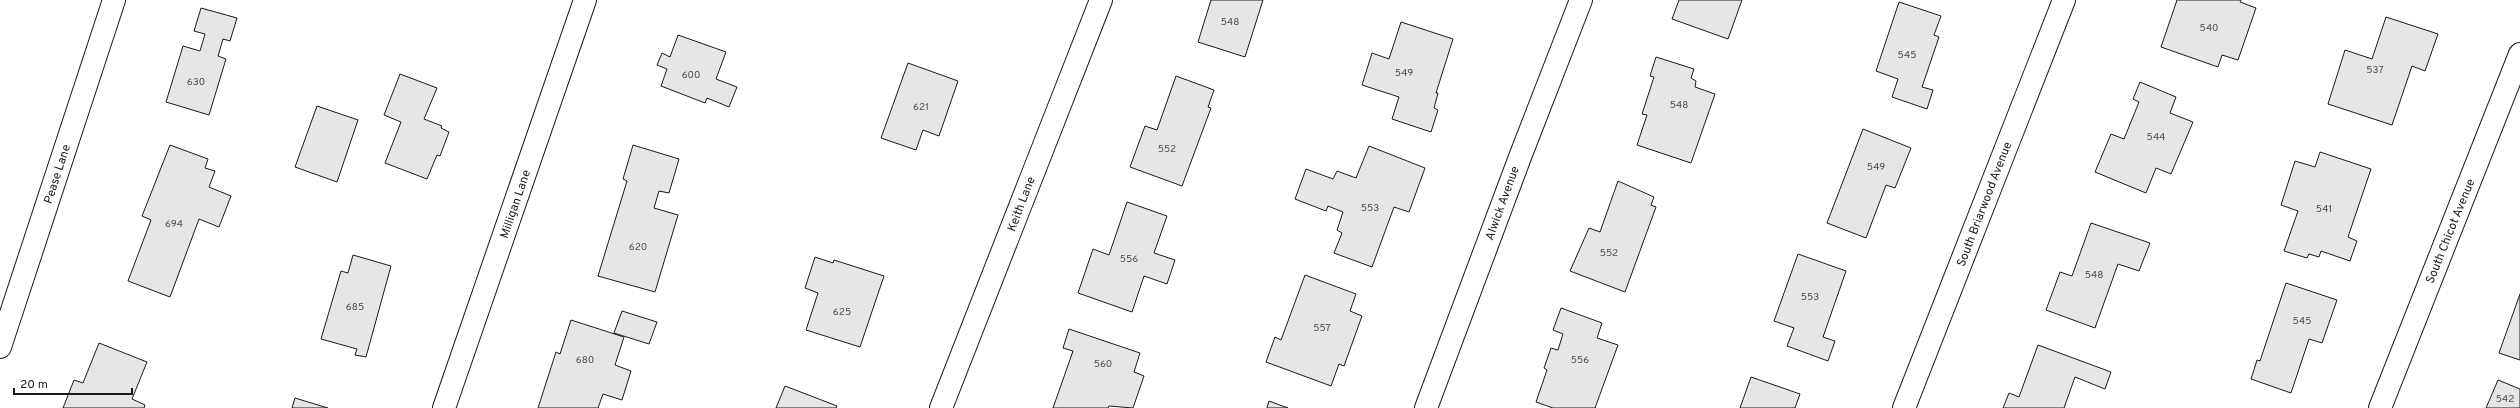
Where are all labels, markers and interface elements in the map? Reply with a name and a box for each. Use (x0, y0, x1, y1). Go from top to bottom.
house number: 548 (1221, 16, 1239, 29)
house number: 540 (2199, 22, 2219, 35)
house number: 545 (1898, 49, 1916, 62)
house number: 537 (2366, 64, 2384, 77)
house number: 549 (1395, 67, 1413, 80)
house number: 600 (682, 69, 700, 82)
house number: 630 (187, 76, 205, 89)
house number: 548 (1670, 99, 1688, 112)
house number: 621 (913, 101, 929, 114)
house number: 544 (2147, 131, 2165, 144)
street label: South Briarwood Avenue (1954, 140, 2016, 269)
street label: Pease Lane (41, 143, 75, 206)
house number: 552 (1158, 143, 1176, 156)
house number: 549 (1867, 161, 1885, 174)
street label: Alwick Avenue (1482, 164, 1524, 243)
street label: Milligan Lane (497, 168, 535, 241)
street label: Keith Lane (1004, 175, 1040, 234)
street label: South Chicot Avenue (2423, 177, 2479, 286)
house number: 553 (1361, 202, 1379, 215)
house number: 541 (2316, 203, 2332, 216)
house number: 694 (165, 218, 183, 231)
house number: 620 (629, 241, 647, 254)
house number: 552 (1600, 247, 1618, 260)
house number: 556 (1120, 253, 1138, 266)
house number: 548 (2085, 269, 2103, 282)
house number: 553 (1801, 291, 1819, 304)
house number: 685 (346, 301, 364, 314)
house number: 625 (833, 306, 851, 319)
house number: 545 (2293, 315, 2311, 328)
house number: 557 (1313, 322, 1331, 335)
house number: 680 (576, 354, 594, 367)
house number: 556 (1571, 354, 1589, 367)
house number: 560 (1094, 358, 1112, 371)
scale bar (14, 370, 132, 396)
text: 20 m (20, 377, 48, 393)
house number: 542 (2496, 393, 2514, 406)

